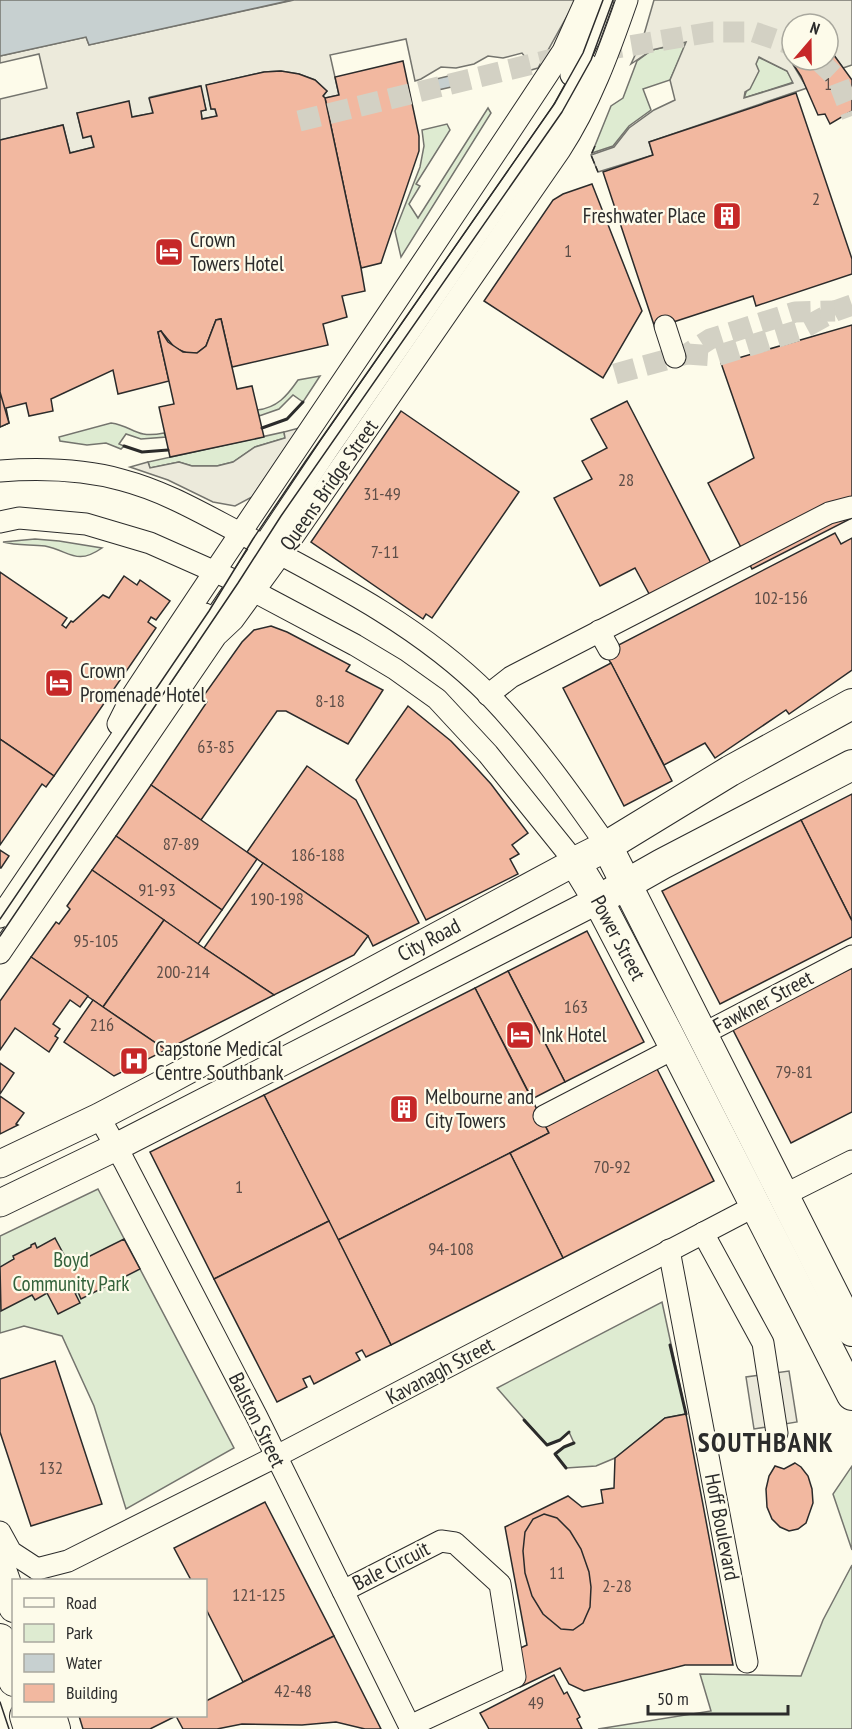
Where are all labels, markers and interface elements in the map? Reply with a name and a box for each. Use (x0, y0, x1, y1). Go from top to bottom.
north arrow (780, 12, 840, 72)
text: N (808, 17, 823, 39)
house number: 1 (824, 72, 832, 95)
house number: 2 (812, 187, 820, 210)
building icon: Freshwater Place (711, 200, 743, 232)
place label: Freshwater Place (583, 202, 706, 229)
place label: Crown Towers Hotel (190, 226, 284, 277)
hotel icon: Crown Towers Hotel (153, 236, 185, 268)
house number: 1 (564, 239, 572, 262)
street label: Queens Bridge Street (273, 414, 384, 555)
house number: 28 (618, 468, 634, 491)
house number: 31-49 (363, 482, 401, 505)
house number: 7-11 (371, 540, 399, 563)
house number: 102-156 (754, 586, 808, 609)
place label: Crown Promenade Hotel (80, 657, 206, 708)
hotel icon: Crown Promenade Hotel (43, 667, 75, 699)
house number: 8-18 (315, 689, 345, 712)
house number: 63-85 (197, 735, 235, 758)
house number: 87-89 (163, 832, 199, 855)
house number: 186-188 (291, 843, 345, 866)
house number: 91-93 (138, 878, 176, 901)
house number: 190-198 (250, 887, 304, 910)
street label: Power Street (585, 891, 652, 985)
street label: City Road (393, 912, 465, 967)
house number: 95-105 (73, 929, 119, 952)
house number: 200-214 (156, 960, 210, 983)
street label: Fawkner Street (708, 964, 817, 1039)
house number: 163 (564, 995, 588, 1018)
house number: 216 (90, 1013, 114, 1036)
hotel icon: Ink Hotel (504, 1019, 536, 1051)
place label: Ink Hotel (541, 1021, 607, 1048)
place label: Capstone Medical Centre Southbank (155, 1035, 284, 1086)
hospital icon: Capstone Medical Centre Southbank (118, 1045, 150, 1077)
house number: 79-81 (775, 1060, 813, 1083)
place label: Melbourne and City Towers (425, 1083, 534, 1134)
building icon: Melbourne and City Towers (388, 1093, 420, 1125)
house number: 70-92 (593, 1155, 631, 1178)
house number: 1 (235, 1175, 243, 1198)
house number: 94-108 (428, 1237, 474, 1260)
park label: Boyd Community Park (13, 1246, 129, 1297)
street label: Kavanagh Street (381, 1331, 499, 1410)
street label: Balston Street (223, 1368, 292, 1472)
district label: SOUTHBANK (698, 1425, 834, 1459)
house number: 132 (39, 1456, 63, 1479)
street label: Hoff Boulevard (699, 1471, 746, 1583)
street label: Bale Circuit (348, 1535, 434, 1596)
house number: 11 (549, 1561, 565, 1584)
house number: 2-28 (602, 1574, 632, 1597)
legend (12, 1579, 207, 1717)
house number: 121-125 (232, 1583, 286, 1606)
text: Road (66, 1591, 97, 1614)
text: Park (66, 1621, 93, 1644)
text: Water (66, 1651, 102, 1674)
scale bar (648, 1678, 788, 1716)
house number: 42-48 (274, 1679, 312, 1702)
text: Building (66, 1681, 118, 1704)
text: 50 m (657, 1687, 689, 1710)
house number: 49 (528, 1691, 544, 1714)

